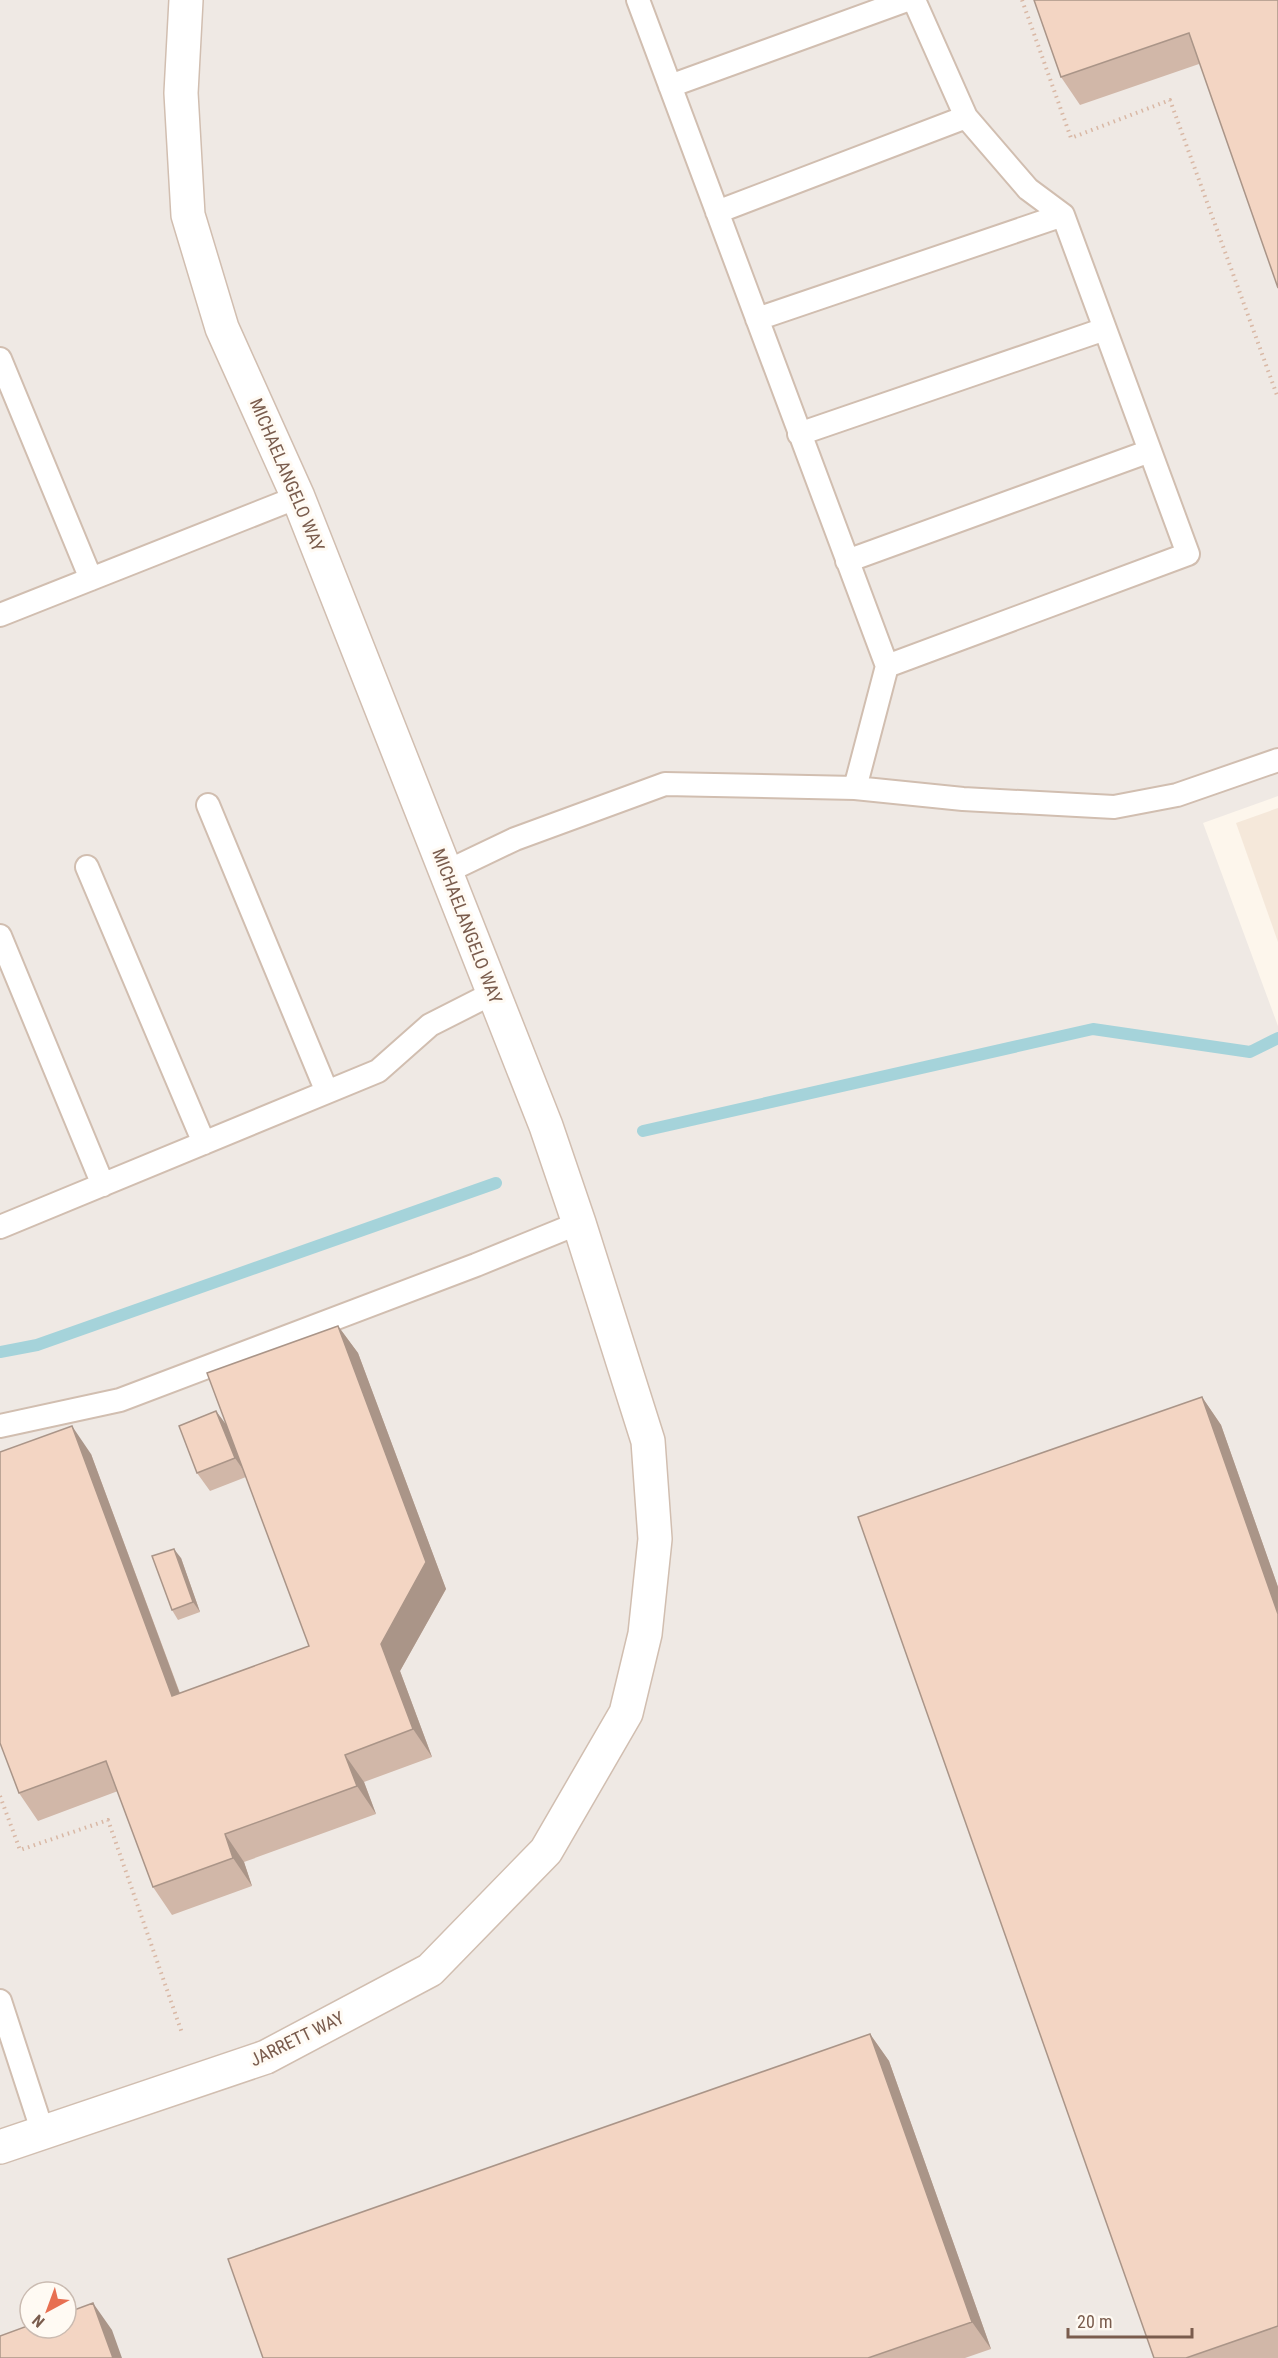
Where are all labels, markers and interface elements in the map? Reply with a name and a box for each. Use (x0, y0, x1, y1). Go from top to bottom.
street label: MICHAELANGELO WAY (246, 395, 329, 555)
street label: MICHAELANGELO WAY (428, 845, 507, 1007)
street label: JARRETT WAY (246, 2006, 348, 2070)
north arrow (18, 2280, 78, 2340)
scale bar (1068, 2301, 1192, 2339)
text: N (29, 2311, 48, 2331)
text: 20 m (1077, 2311, 1112, 2332)

